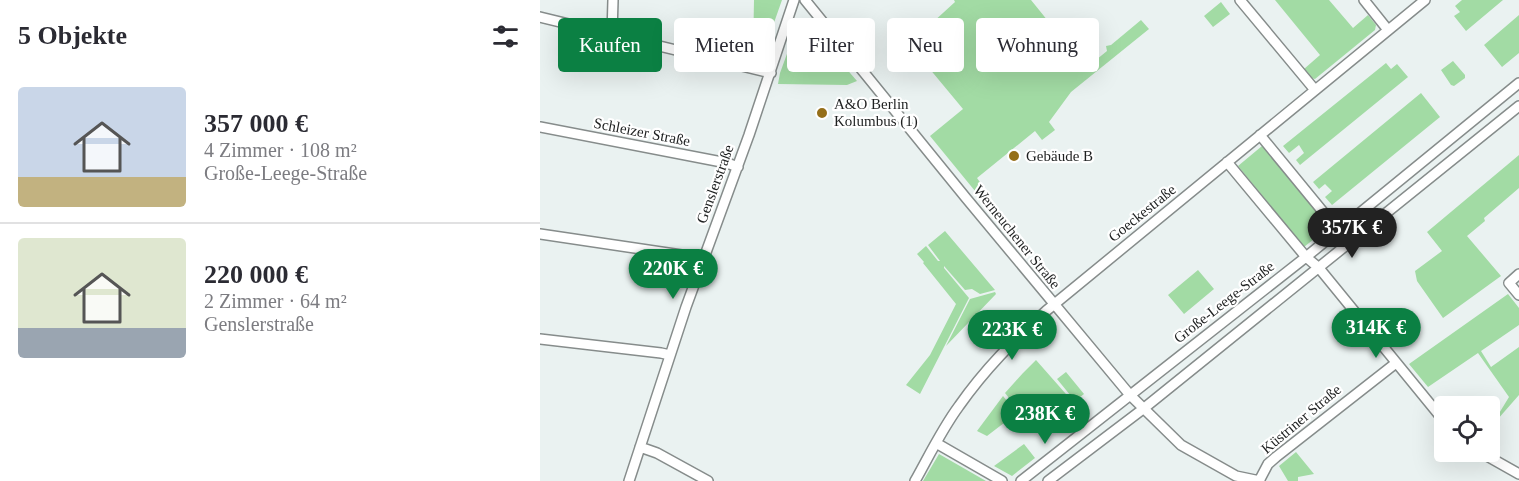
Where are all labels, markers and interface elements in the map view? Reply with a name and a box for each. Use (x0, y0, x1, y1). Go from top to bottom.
chip: Kaufen (558, 18, 662, 72)
chip: Mieten (674, 18, 775, 72)
chip: Filter (787, 18, 875, 72)
chip: Neu (887, 18, 964, 72)
chip: Wohnung (976, 18, 1099, 72)
icon: filters (489, 20, 522, 53)
text: 5 Objekte (18, 21, 127, 50)
place label: A&O Berlin Kolumbus (1) (834, 96, 918, 130)
marker: A&O Berlin Kolumbus (1) (815, 106, 829, 120)
text: 357 000 € (204, 109, 308, 138)
icon: home (66, 111, 138, 183)
street label: Schleizer Straße (592, 115, 692, 149)
text: 4 Zimmer · 108 m² (204, 139, 357, 161)
street label: Genslerstraße (693, 142, 737, 225)
place label: Gebäude B (1026, 148, 1093, 164)
marker: Gebäude B (1007, 149, 1021, 163)
text: Große-Leege-Straße (204, 162, 367, 184)
street label: Goeckestraße (1105, 181, 1179, 245)
street label: Werneuchener Straße (970, 182, 1064, 292)
pin: 357K € (1303, 208, 1401, 259)
text: 357K € (1322, 216, 1382, 238)
pin: 220K € (624, 249, 722, 300)
text: 220K € (643, 257, 703, 279)
street label: Große-Leege-Straße (1171, 258, 1277, 346)
text: 220 000 € (204, 260, 308, 289)
icon: home (66, 262, 138, 334)
text: 2 Zimmer · 64 m² (204, 290, 347, 312)
pin: 314K € (1327, 308, 1425, 359)
pin: 223K € (963, 310, 1061, 361)
text: Genslerstraße (204, 313, 314, 335)
text: 314K € (1346, 316, 1406, 338)
text: 223K € (982, 318, 1042, 340)
street label: Küstriner Straße (1258, 381, 1344, 457)
pin: 238K € (996, 394, 1094, 445)
map controls (1434, 396, 1500, 462)
button: locate (1434, 396, 1500, 462)
text: 238K € (1015, 402, 1075, 424)

